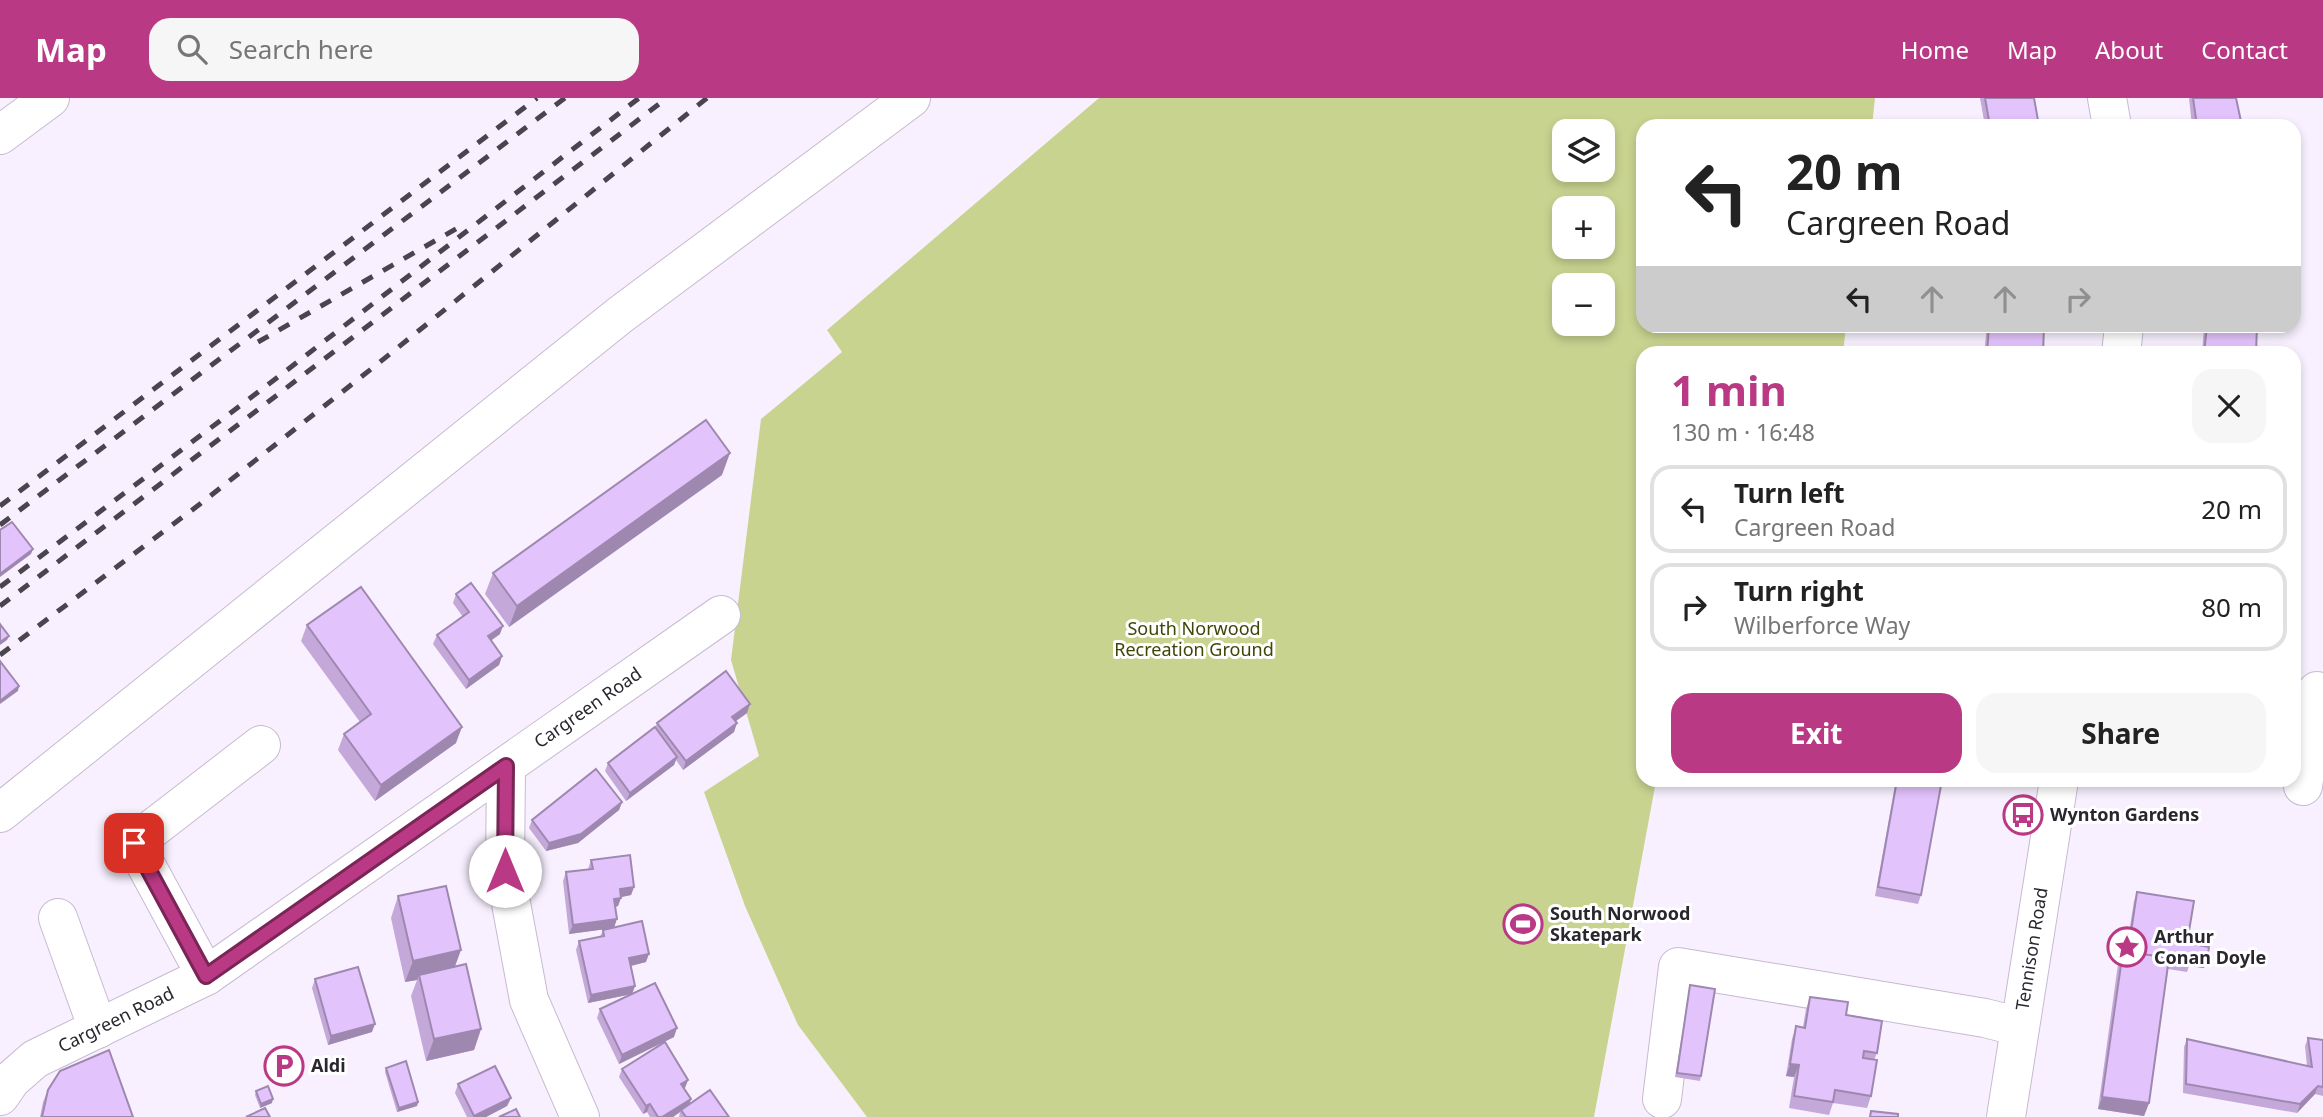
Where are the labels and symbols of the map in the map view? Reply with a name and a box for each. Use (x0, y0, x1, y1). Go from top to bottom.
park label: South Norwood Recreation Ground (1114, 616, 1274, 661)
street label: Cargreen Road (529, 661, 646, 753)
bus stop icon: Wynton Gardens (2002, 794, 2044, 836)
place label: Wynton Gardens (2050, 802, 2199, 826)
pin (104, 813, 164, 873)
position arrow (468, 834, 542, 908)
street label: Tennison Road (2009, 886, 2053, 1012)
place label: South Norwood Skatepark (1550, 901, 1690, 946)
sports icon: South Norwood Skatepark (1502, 903, 1544, 945)
place label: Arthur Conan Doyle (2154, 924, 2266, 969)
place icon: Arthur Conan Doyle (2106, 926, 2148, 968)
street label: Cargreen Road (54, 981, 178, 1058)
parking icon: Aldi (263, 1045, 305, 1087)
place label: Aldi (311, 1053, 346, 1077)

